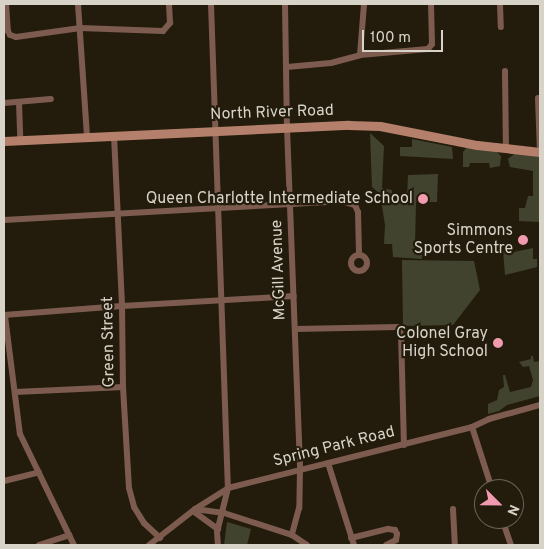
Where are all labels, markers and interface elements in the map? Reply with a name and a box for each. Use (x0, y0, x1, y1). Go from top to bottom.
scale bar (364, 20, 445, 52)
text: 100 m (370, 29, 411, 48)
street label: North River Road (210, 101, 334, 125)
place label: Queen Charlotte Intermediate School (146, 189, 413, 209)
marker: Queen Charlotte Intermediate School (417, 193, 429, 205)
street label: McGill Avenue (268, 219, 290, 321)
place label: Simmons Sports Centre (414, 221, 513, 259)
marker: Simmons Sports Centre (517, 234, 529, 246)
street label: Green Street (99, 296, 119, 388)
place label: Colonel Gray High School (396, 324, 488, 362)
marker: Colonel Gray High School (492, 337, 504, 349)
street label: Spring Park Road (271, 423, 397, 471)
north arrow (474, 479, 524, 529)
text: N (503, 502, 522, 518)

